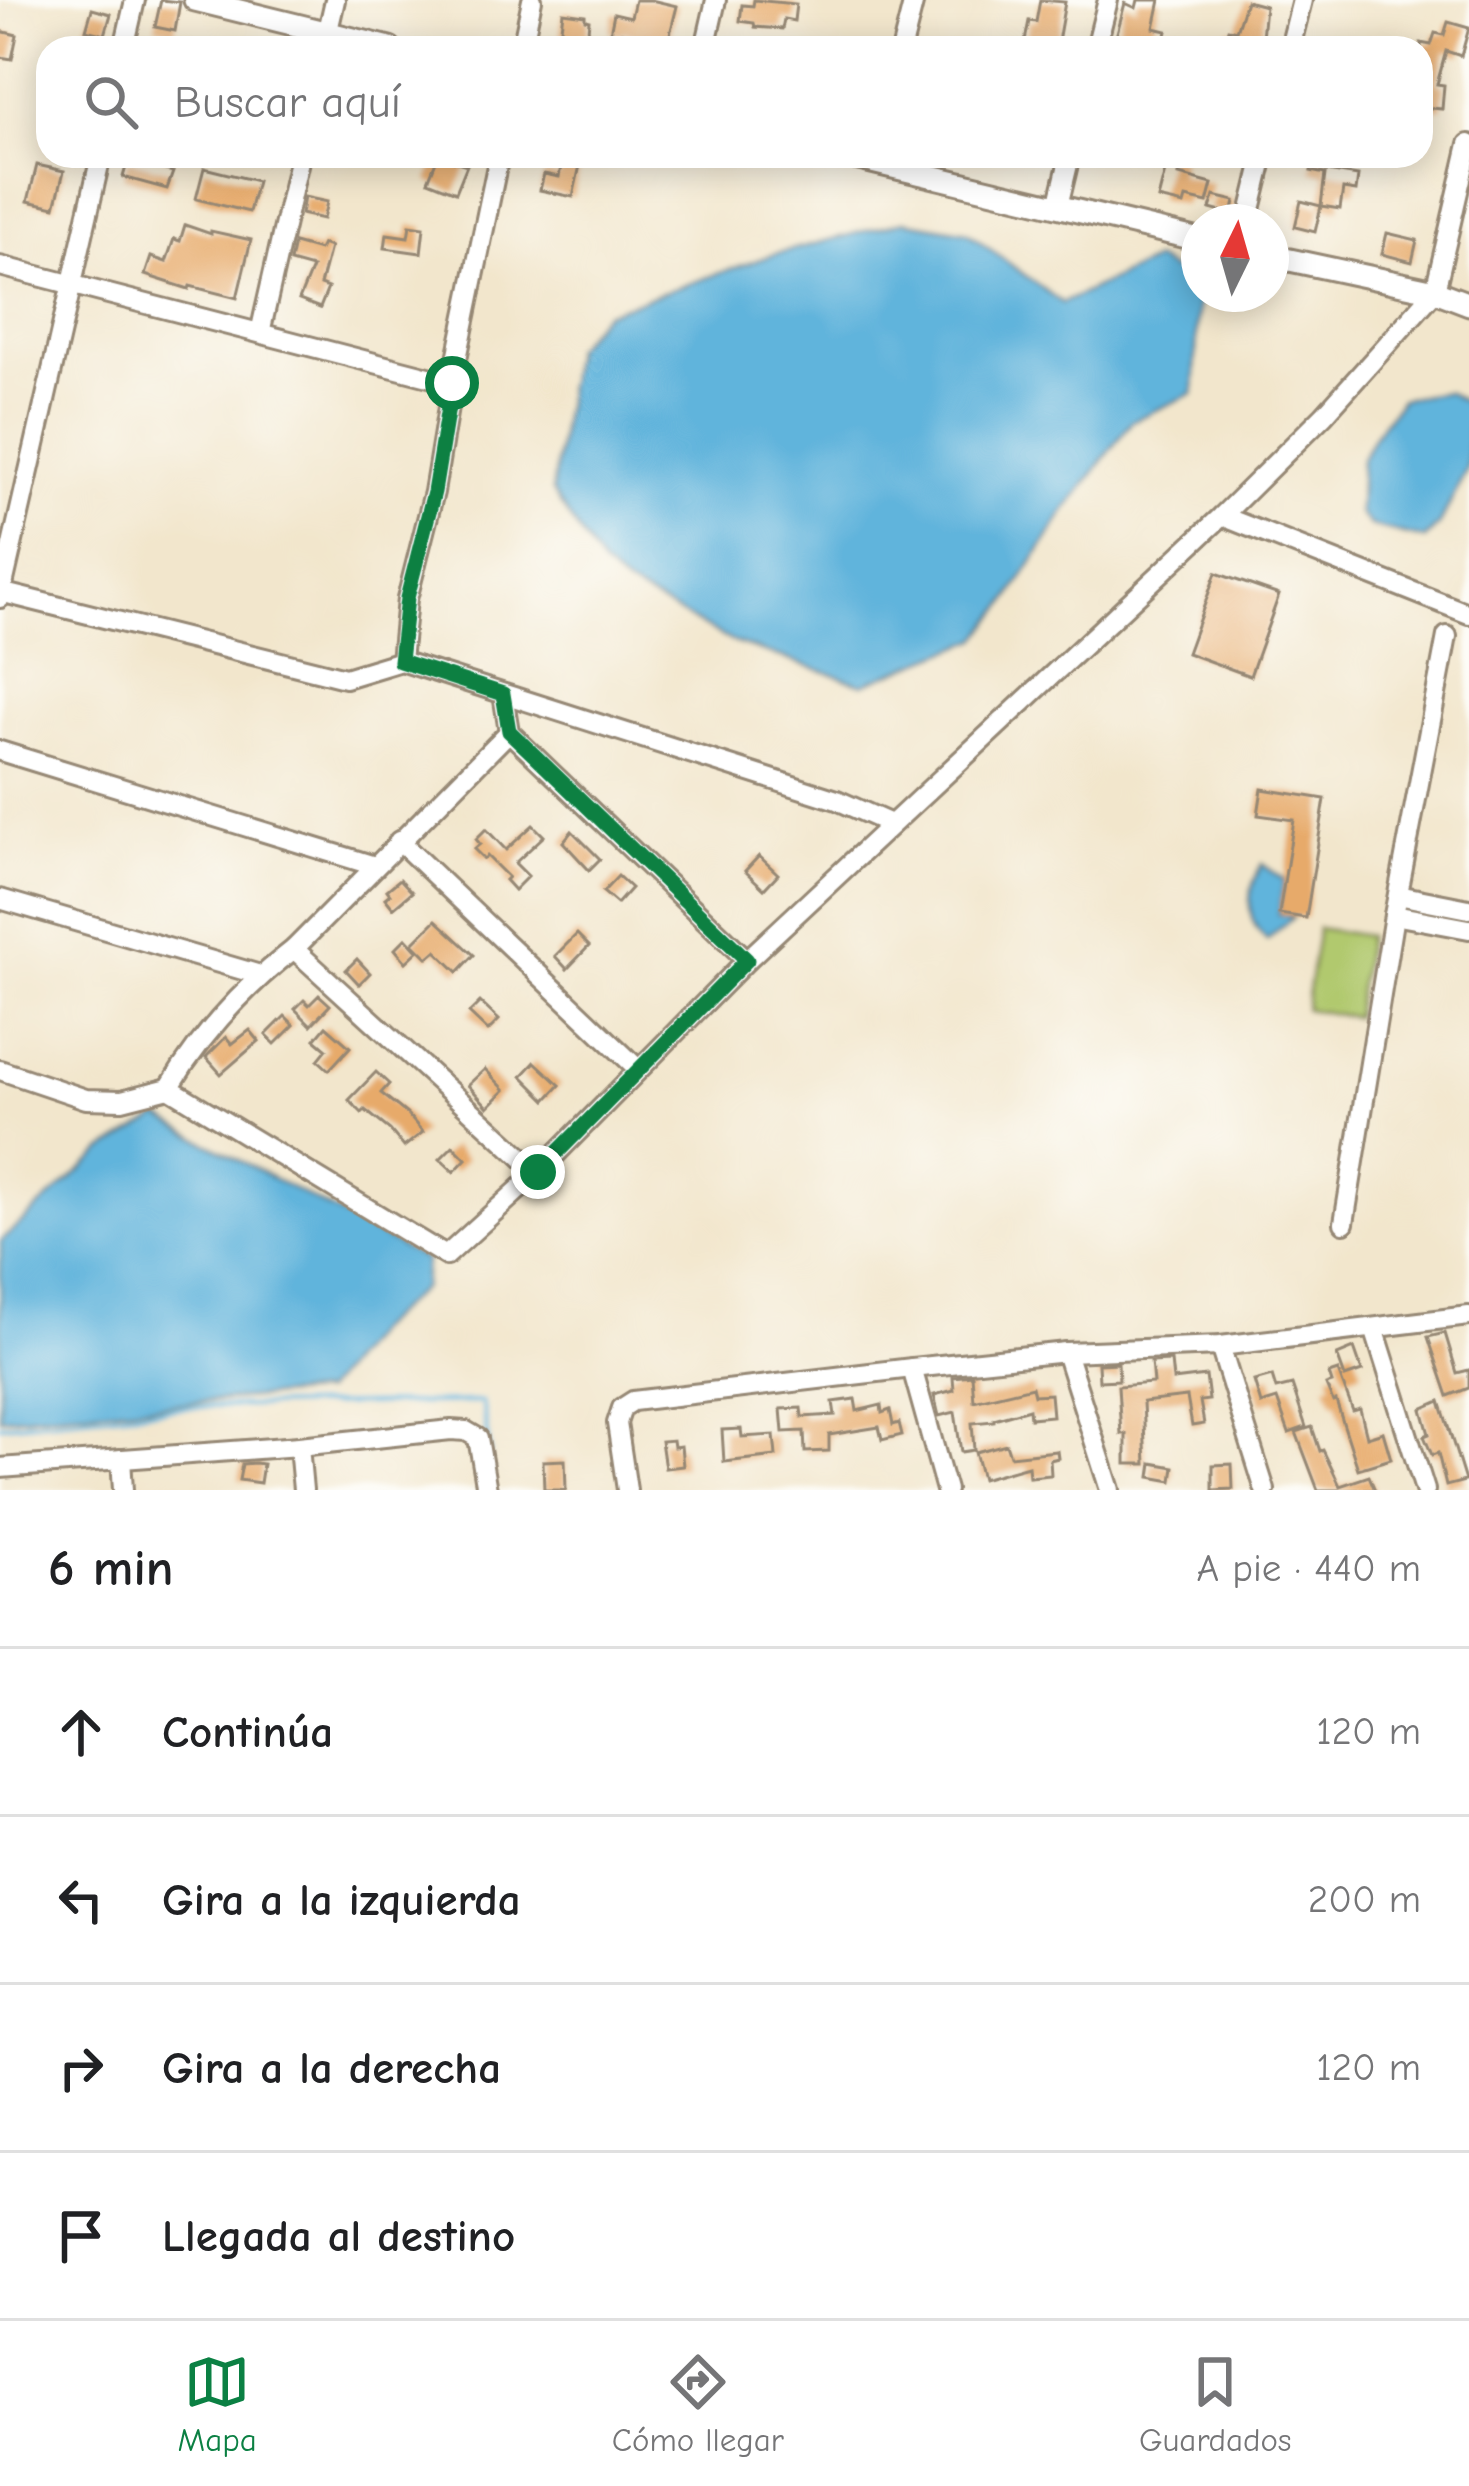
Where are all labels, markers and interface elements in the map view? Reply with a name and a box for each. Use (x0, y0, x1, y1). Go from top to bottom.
search box (36, 36, 1433, 168)
icon: search (78, 69, 144, 135)
text: Buscar aquí (174, 76, 401, 128)
north arrow (1181, 204, 1289, 312)
route start (425, 356, 479, 410)
route end (511, 1145, 565, 1199)
text: 6 min (48, 1539, 174, 1598)
text: A pie · 440 m (1197, 1546, 1421, 1591)
icon: ahead (48, 1699, 114, 1765)
text: Continúa (162, 1706, 333, 1758)
text: 120 m (1316, 1709, 1421, 1754)
icon: left (48, 1867, 114, 1933)
text: Gira a la izquierda (162, 1874, 521, 1926)
text: 200 m (1308, 1877, 1421, 1922)
icon: right (48, 2035, 114, 2101)
text: Gira a la derecha (162, 2042, 501, 2094)
text: 120 m (1316, 2045, 1421, 2090)
icon: arrive (48, 2203, 114, 2269)
text: Llegada al destino (162, 2210, 515, 2262)
tab: Mapa (178, 2349, 257, 2459)
tab: Cómo llegar (612, 2349, 784, 2459)
tab: Guardados (1139, 2349, 1291, 2459)

